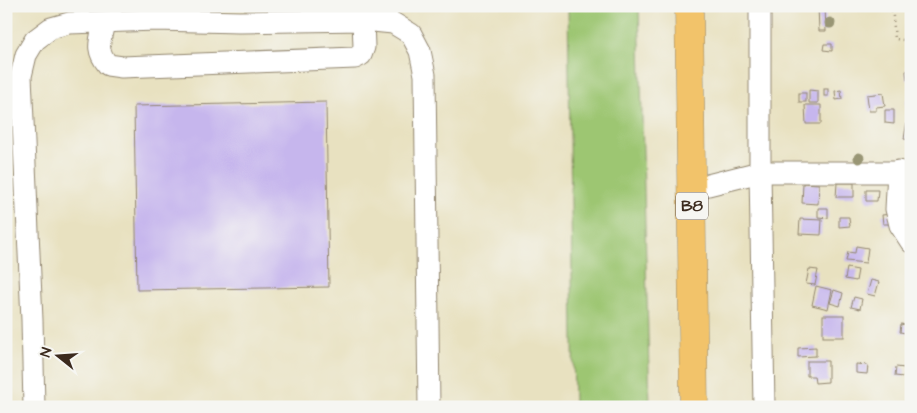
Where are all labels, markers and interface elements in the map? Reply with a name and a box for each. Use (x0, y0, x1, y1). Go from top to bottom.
road number: B8 (676, 192, 708, 220)
north arrow (32, 330, 82, 380)
text: N (36, 345, 57, 360)

